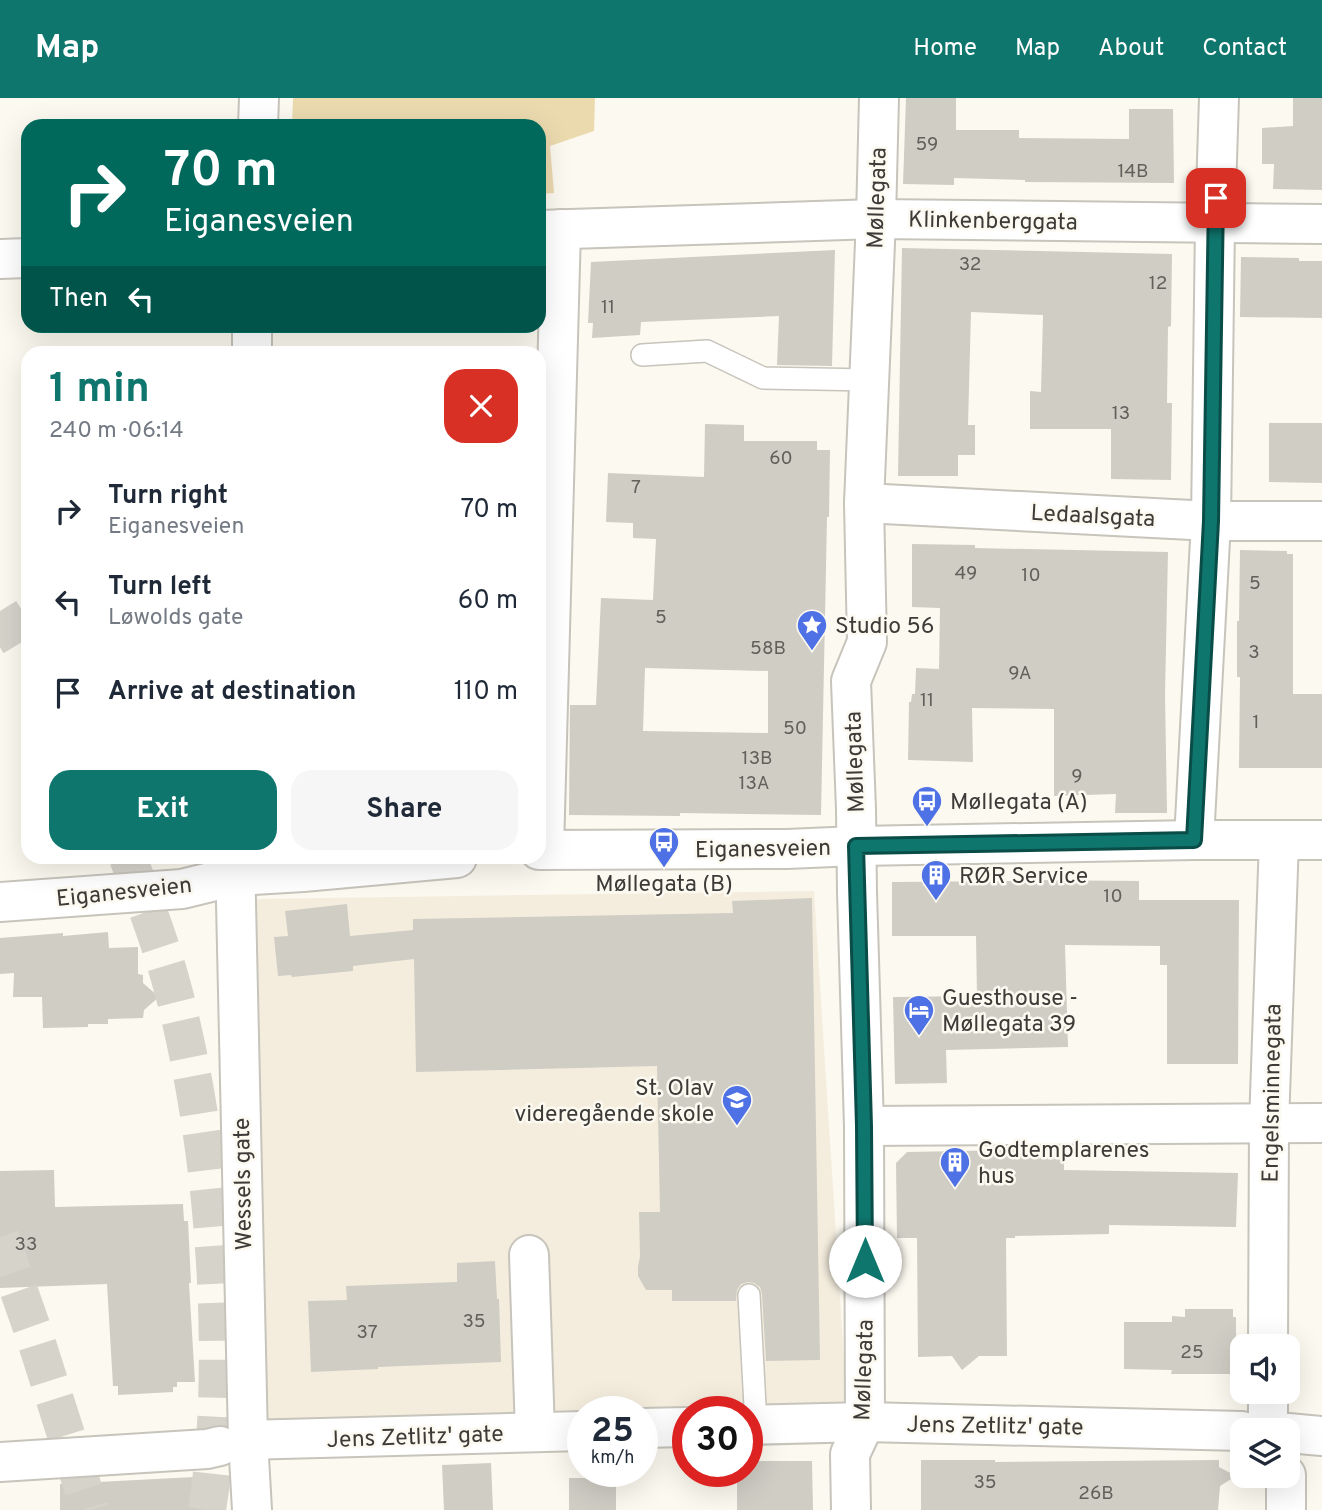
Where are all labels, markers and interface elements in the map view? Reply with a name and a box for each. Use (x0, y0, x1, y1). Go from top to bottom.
text: Map (35, 28, 99, 70)
text: Home (913, 34, 977, 64)
text: Map (1015, 34, 1060, 64)
text: About (1098, 34, 1164, 64)
text: Contact (1202, 34, 1287, 64)
house number: 59 (916, 133, 938, 157)
text: 70 m (164, 142, 278, 204)
icon: right (49, 147, 140, 238)
street label: Møllegata (862, 147, 895, 249)
house number: 14B (1118, 160, 1148, 184)
pin (1186, 168, 1246, 228)
icon: arrive (1197, 179, 1235, 217)
text: Eiganesveien (164, 203, 354, 243)
street label: Klinkenberggata (908, 207, 1078, 238)
house number: 32 (959, 253, 981, 277)
house number: 12 (1149, 272, 1167, 296)
icon: left (122, 280, 160, 318)
text: Then (49, 283, 108, 316)
house number: 11 (601, 296, 615, 320)
text: 1 min (49, 364, 150, 417)
button: close (444, 369, 518, 443)
house number: 13 (1112, 402, 1130, 426)
text: 240 m · 06:14 (49, 417, 184, 446)
house number: 60 (769, 447, 793, 471)
house number: 7 (631, 476, 641, 500)
text: Turn right (108, 480, 228, 513)
icon: right (49, 492, 87, 530)
text: 70 m (460, 494, 518, 527)
street label: Ledaalsgata (1030, 500, 1156, 535)
text: Eiganesveien (108, 513, 244, 542)
house number: 49 (955, 562, 977, 586)
house number: 10 (1021, 564, 1041, 588)
text: Turn left (108, 571, 212, 604)
house number: 5 (1249, 572, 1261, 596)
icon: left (49, 583, 87, 621)
text: 60 m (458, 585, 518, 618)
text: Løwolds gate (108, 604, 243, 633)
house number: 5 (655, 606, 667, 630)
place icon: Studio 56 (795, 608, 829, 652)
place label: Studio 56 (835, 613, 935, 642)
house number: 58B (750, 637, 786, 661)
house number: 3 (1248, 641, 1260, 665)
house number: 9A (1008, 662, 1032, 686)
icon: arrive (49, 674, 87, 712)
text: Arrive at destination (108, 676, 356, 709)
text: 110 m (454, 676, 518, 709)
house number: 11 (920, 689, 934, 713)
street label: Møllegata (840, 711, 873, 813)
house number: 1 (1252, 711, 1260, 735)
house number: 50 (783, 717, 807, 741)
house number: 13B (742, 747, 772, 771)
house number: 9 (1071, 765, 1083, 789)
button: Exit (49, 770, 277, 850)
button: Share (291, 770, 518, 850)
house number: 13A (738, 772, 770, 796)
bus stop icon: Møllegata (A) (910, 784, 944, 828)
place label: Møllegata (A) (950, 789, 1088, 818)
bus stop icon: Møllegata (B) (647, 825, 681, 869)
street label: Eiganesveien (695, 835, 831, 866)
building icon: RØR Service (919, 858, 953, 902)
place label: RØR Service (959, 863, 1088, 892)
place label: Møllegata (B) (595, 871, 733, 900)
street label: Eiganesveien (55, 872, 194, 915)
house number: 10 (1103, 885, 1123, 909)
place label: Guesthouse - Møllegata 39 (942, 985, 1078, 1040)
hotel icon: Guesthouse - Møllegata 39 (902, 993, 936, 1037)
street label: Engelsminnegata (1257, 1003, 1290, 1183)
place label: St. Olav videregående skole (515, 1075, 714, 1130)
school or university icon: St. Olav videregående skole (720, 1083, 754, 1127)
street label: Wessels gate (229, 1117, 260, 1251)
place label: Godtemplarenes hus (978, 1137, 1149, 1192)
building icon: Godtemplarenes hus (938, 1145, 972, 1189)
position arrow (828, 1224, 902, 1298)
house number: 33 (15, 1233, 37, 1257)
house number: 35 (462, 1310, 486, 1334)
street label: Møllegata (849, 1319, 882, 1421)
house number: 37 (356, 1321, 378, 1345)
map controls (1230, 1334, 1300, 1488)
button: sound (1230, 1334, 1300, 1404)
house number: 25 (1180, 1341, 1204, 1365)
speed limit sign: 30 (672, 1396, 763, 1487)
text: 25 (591, 1410, 634, 1454)
street label: Jens Zetlitz' gate (906, 1411, 1084, 1444)
button: layers (1230, 1418, 1300, 1488)
street label: Jens Zetlitz' gate (326, 1421, 504, 1456)
text: km/h (591, 1447, 634, 1470)
house number: 35 (973, 1471, 997, 1495)
house number: 26B (1078, 1482, 1114, 1506)

